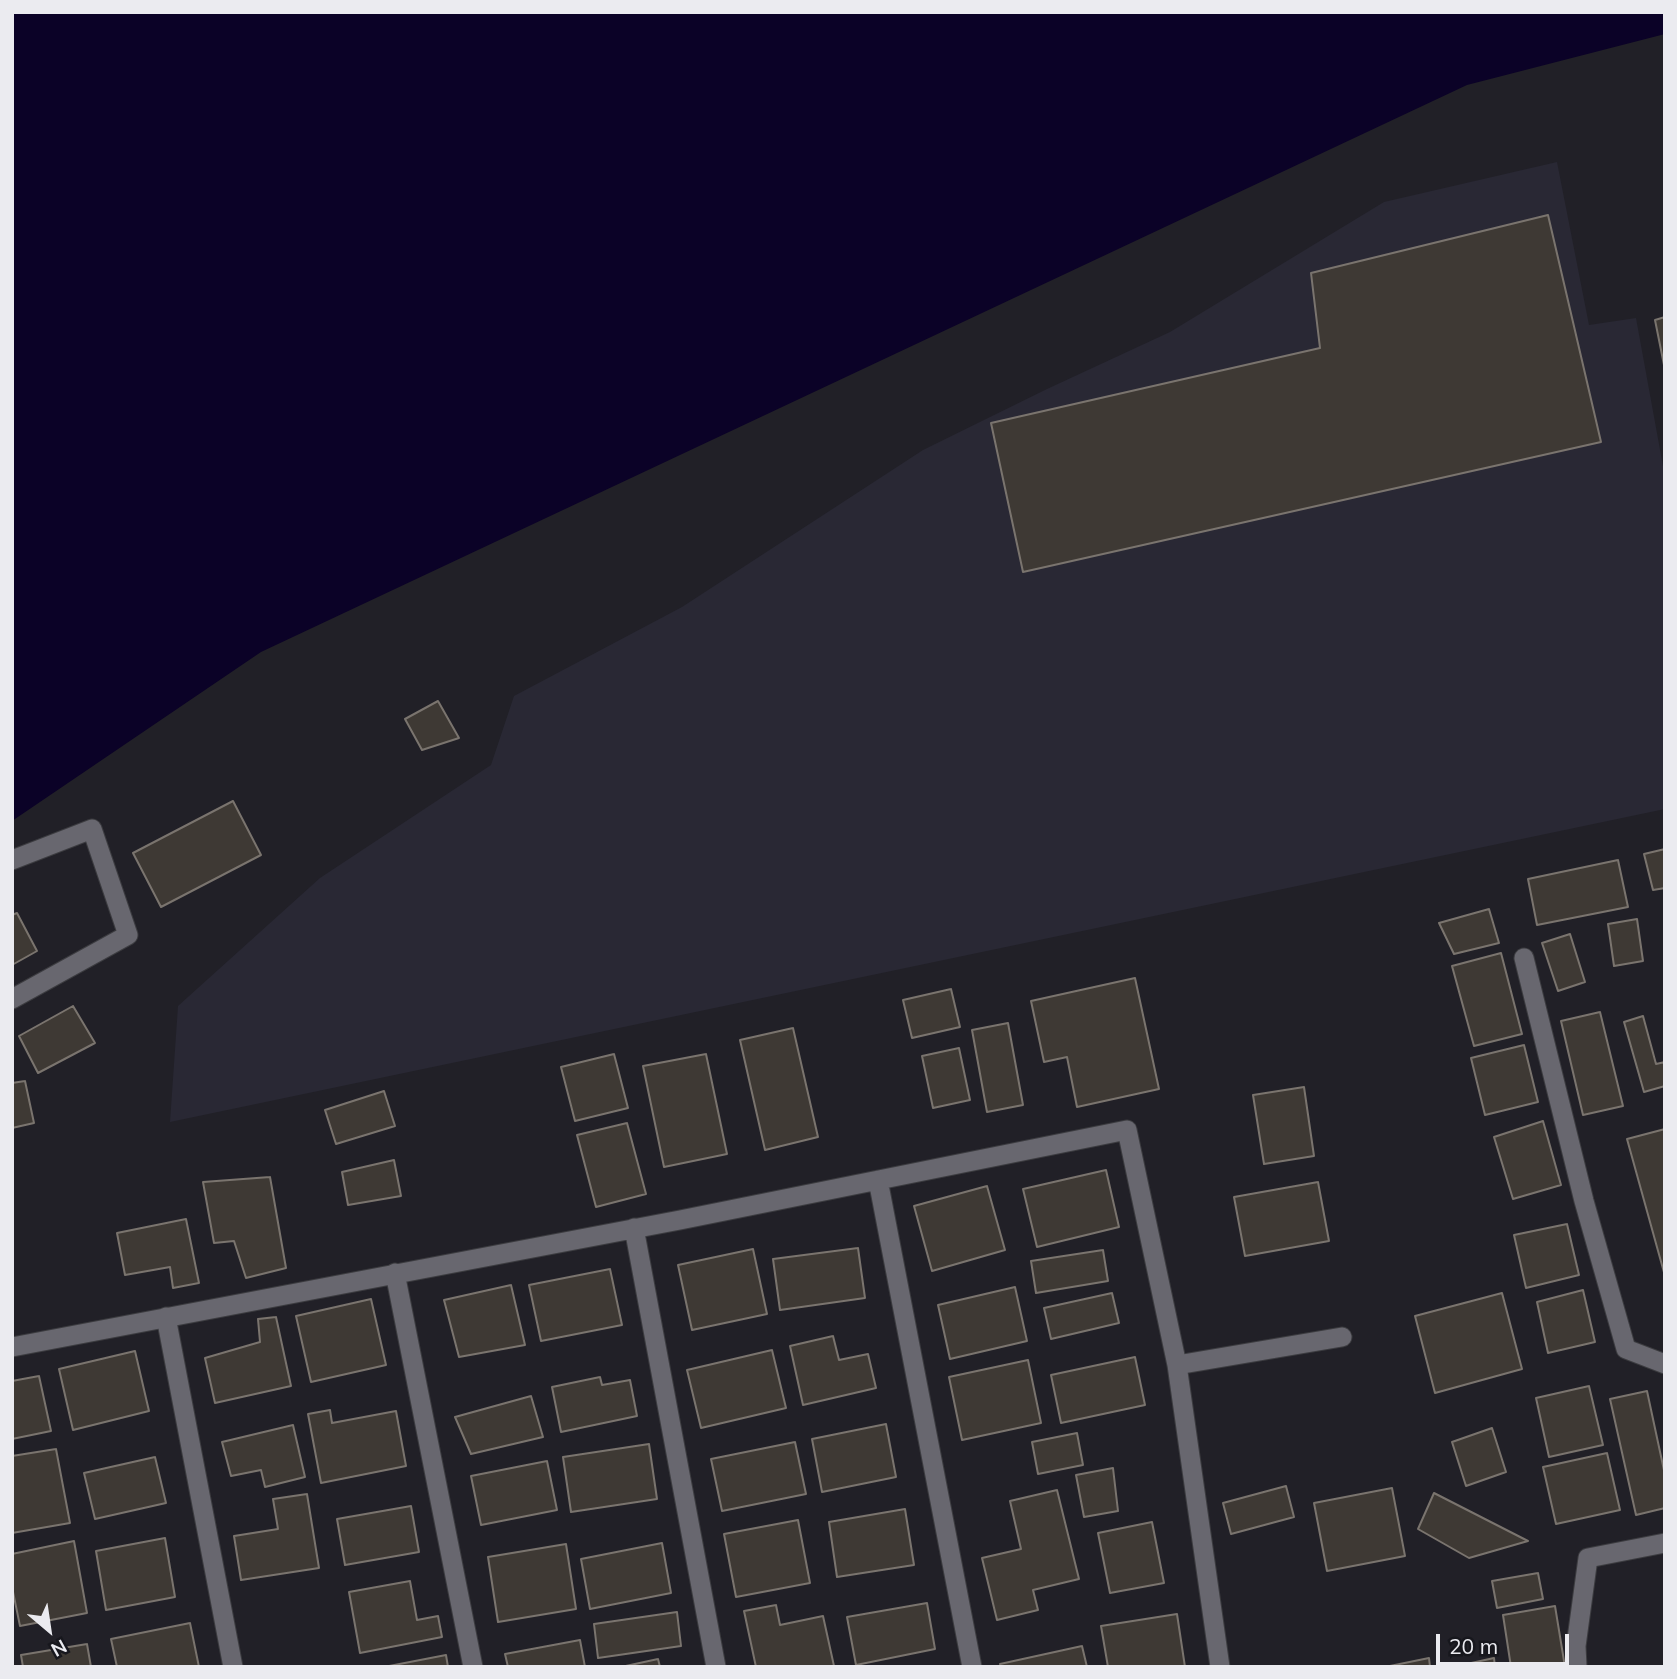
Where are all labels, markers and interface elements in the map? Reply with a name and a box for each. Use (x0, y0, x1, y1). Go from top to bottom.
north arrow (14, 1595, 84, 1665)
scale bar (1439, 1620, 1572, 1664)
text: 20 m (1449, 1633, 1498, 1659)
text: N (47, 1634, 71, 1662)

